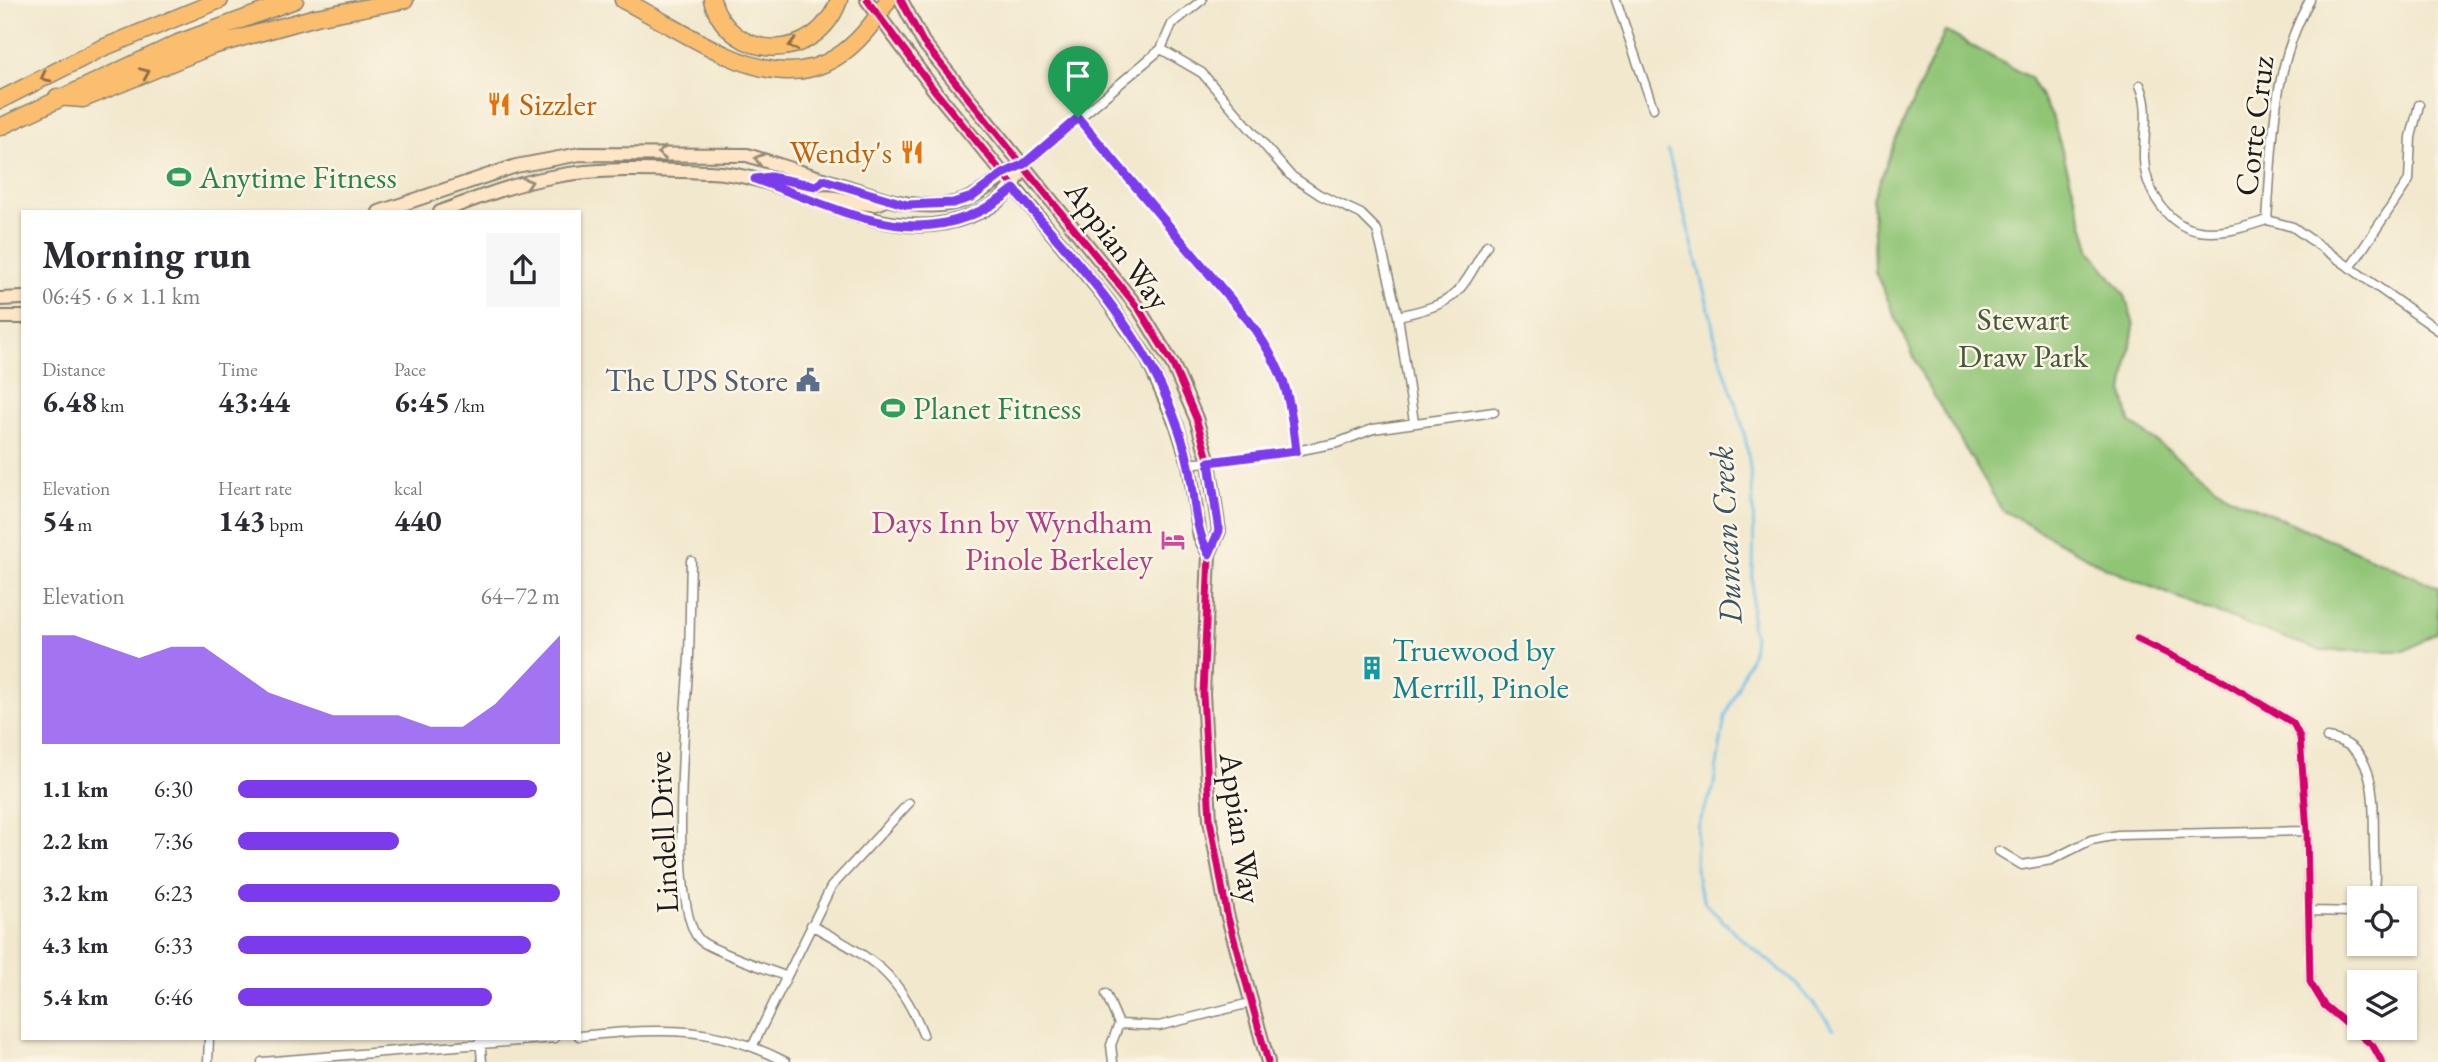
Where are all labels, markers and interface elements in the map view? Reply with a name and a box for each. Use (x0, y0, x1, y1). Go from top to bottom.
one-way arrow (787, 37, 799, 51)
pin (1048, 46, 1108, 118)
street label: Corte Cruz (2225, 54, 2283, 198)
icon: arrive (1059, 57, 1097, 95)
one-way arrow (137, 67, 150, 81)
one-way arrow (40, 68, 52, 82)
place label: Sizzler (519, 83, 597, 125)
restaurant icon: Sizzler (485, 90, 513, 118)
place label: Wendy's (790, 131, 892, 173)
restaurant icon: Wendy's (898, 138, 926, 166)
one-way arrow (656, 145, 666, 161)
one-way arrow (753, 152, 765, 167)
place label: Anytime Fitness (198, 156, 397, 198)
sports icon: Anytime Fitness (165, 163, 193, 191)
street label: Appian Way (1055, 171, 1181, 319)
one-way arrow (521, 177, 533, 192)
text: Morning run (42, 230, 251, 279)
button: share (486, 233, 560, 307)
text: 06:45 · 6 × 1.1 km (42, 281, 200, 311)
park label: Stewart Draw Park (1958, 298, 2089, 377)
text: Distance (42, 357, 105, 382)
text: Time (218, 357, 258, 382)
text: Pace (394, 357, 426, 382)
place label: The UPS Store (605, 359, 788, 401)
public building icon: The UPS Store (794, 366, 822, 394)
text: 6.48 (42, 382, 97, 421)
text: 43:44 (218, 382, 290, 421)
text: 6:45 (394, 382, 450, 421)
place label: Planet Fitness (913, 387, 1081, 429)
text: km (97, 393, 125, 418)
text: /km (450, 393, 485, 418)
sports icon: Planet Fitness (879, 394, 907, 422)
water label: Duncan Creek (1699, 445, 1752, 626)
text: Elevation (42, 476, 110, 501)
text: Heart rate (218, 476, 292, 501)
text: kcal (394, 476, 423, 501)
text: 54 (42, 501, 74, 540)
text: 143 (218, 501, 266, 540)
text: 440 (394, 501, 442, 540)
place label: Days Inn by Wyndham Pinole Berkeley (871, 501, 1154, 580)
text: m (74, 512, 92, 537)
text: bpm (266, 512, 304, 537)
hotel icon: Days Inn by Wyndham Pinole Berkeley (1159, 526, 1187, 554)
text: Elevation (42, 581, 125, 611)
text: 64–72 m (481, 581, 560, 611)
place label: Truewood by Merrill, Pinole (1392, 629, 1569, 708)
building icon: Truewood by Merrill, Pinole (1358, 654, 1386, 682)
street label: Appian Way (1209, 749, 1272, 907)
street label: Lindell Drive (638, 750, 688, 914)
text: 1.1 km (42, 774, 109, 804)
text: 6:30 (154, 774, 193, 804)
text: 2.2 km (42, 826, 109, 856)
text: 7:36 (154, 826, 193, 856)
text: 3.2 km (42, 878, 109, 908)
text: 6:23 (154, 878, 193, 908)
map controls (2347, 886, 2417, 1040)
button: locate (2347, 886, 2417, 956)
text: 4.3 km (42, 930, 109, 960)
text: 6:33 (154, 930, 193, 960)
button: layers (2347, 970, 2417, 1040)
text: 5.4 km (42, 982, 109, 1012)
text: 6:46 (154, 982, 193, 1012)

